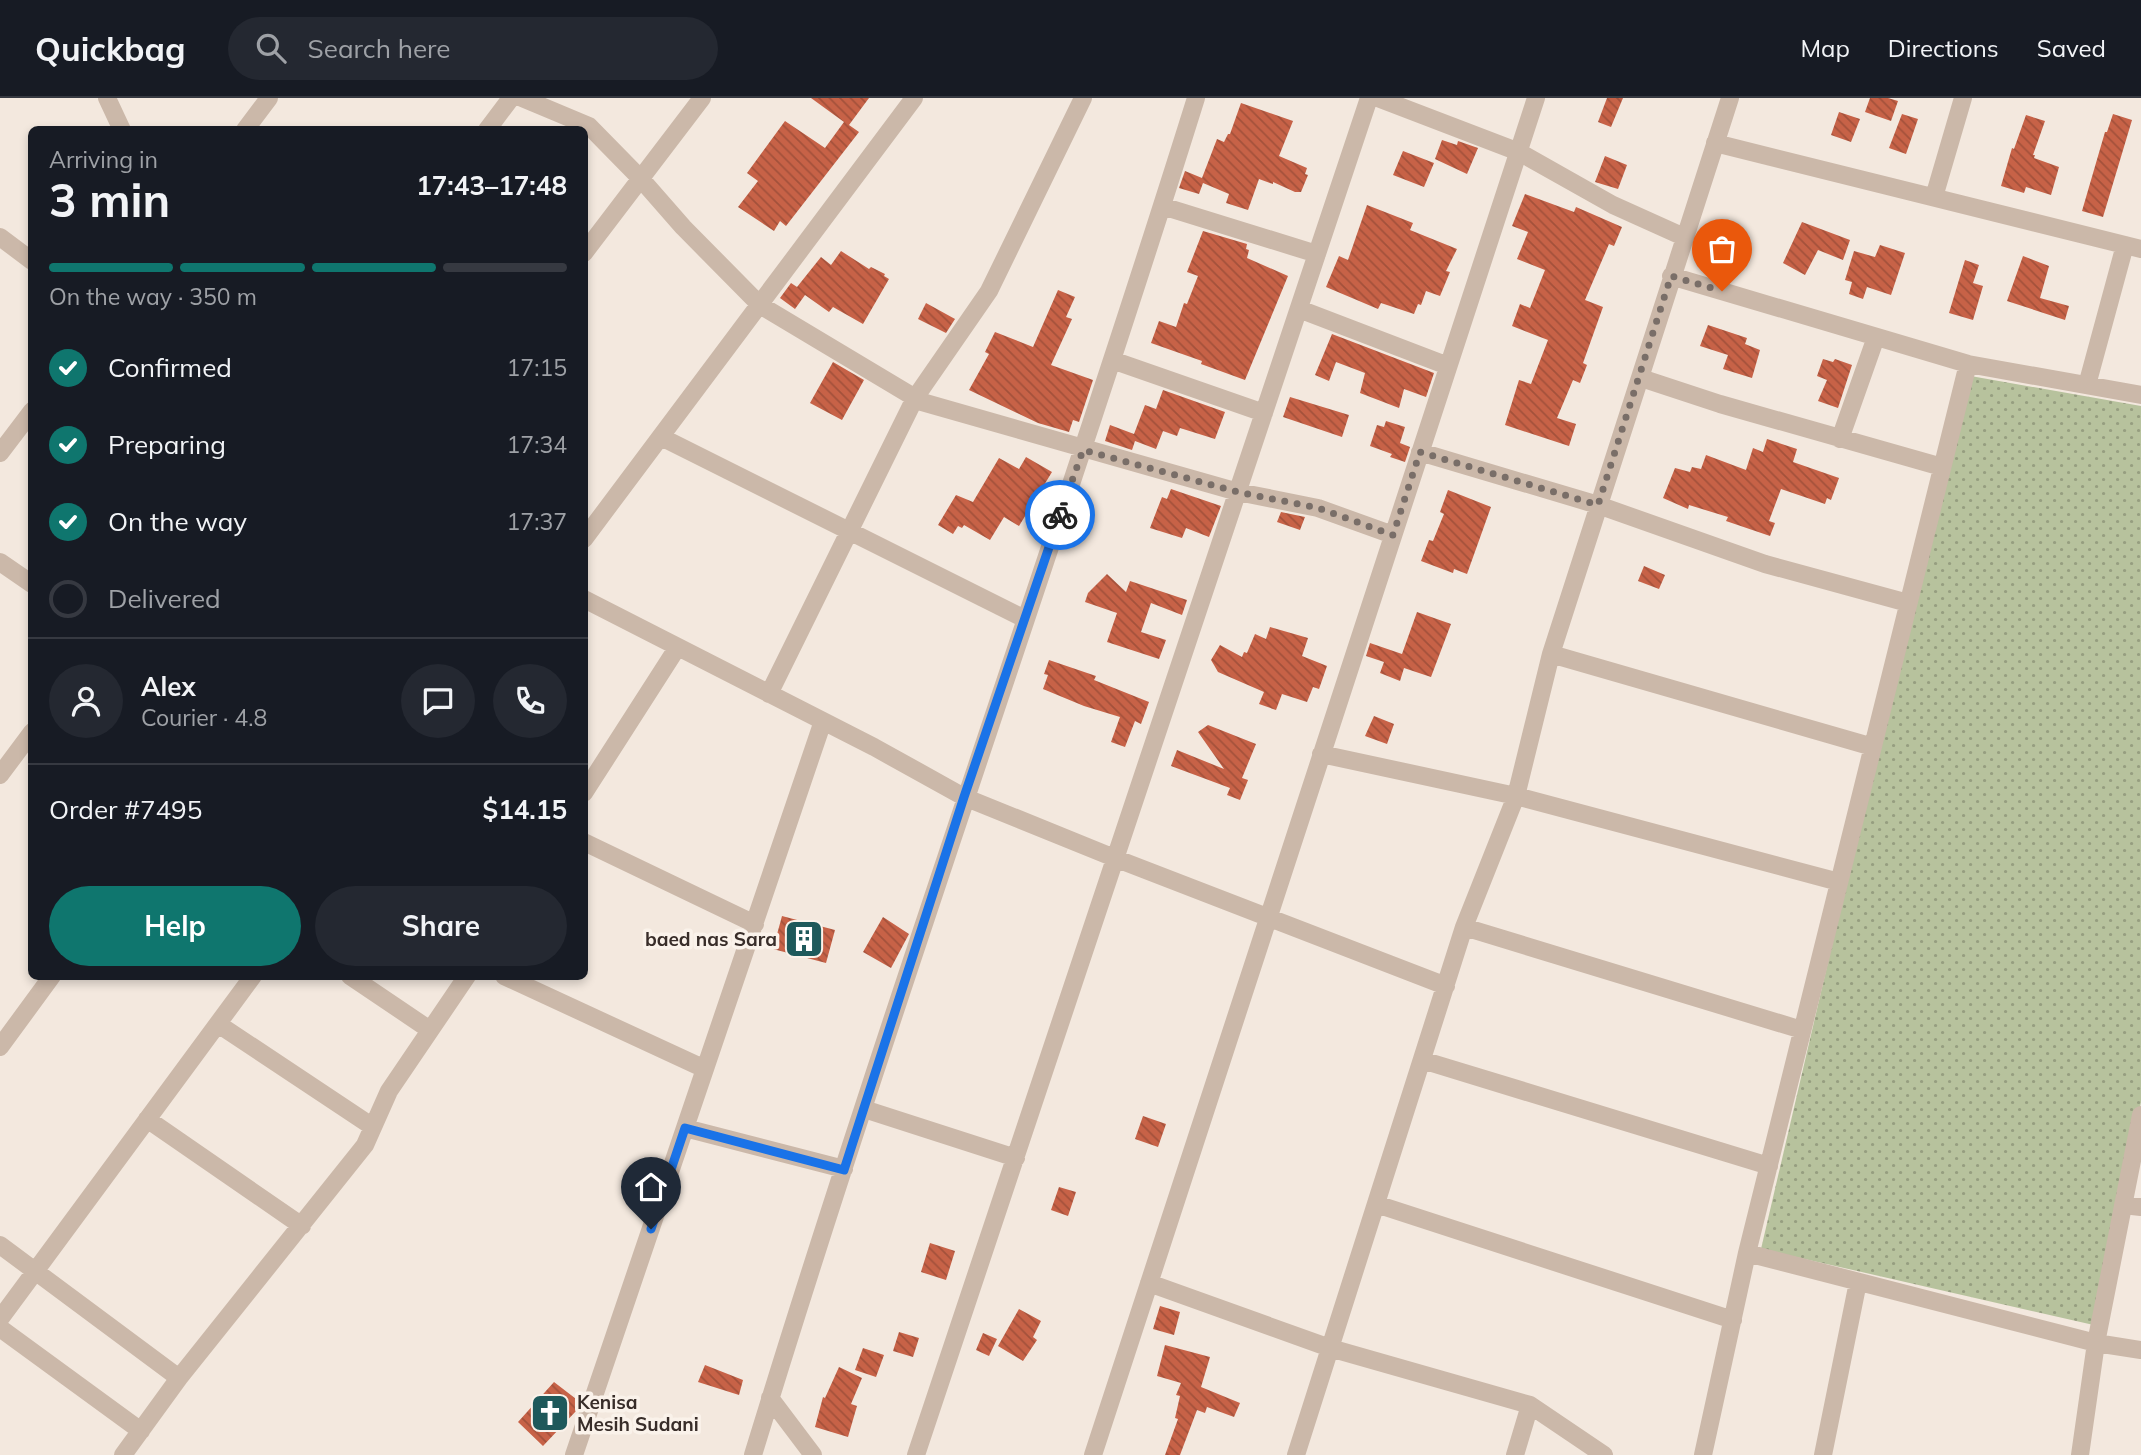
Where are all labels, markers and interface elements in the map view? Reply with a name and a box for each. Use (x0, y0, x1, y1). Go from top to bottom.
search box (228, 17, 718, 80)
text: Quickbag (35, 28, 186, 69)
icon: search (252, 29, 290, 67)
text: Search here (308, 32, 450, 65)
text: Map (1800, 33, 1850, 63)
text: Directions (1888, 33, 1999, 63)
text: Saved (2037, 33, 2106, 63)
text: Arriving in (49, 145, 158, 174)
text: 17:43–17:48 (416, 169, 567, 202)
text: 3 min (49, 171, 170, 229)
pin (1692, 219, 1752, 291)
icon: bag (1703, 230, 1741, 268)
text: On the way · 350 m (49, 282, 257, 311)
icon: check (49, 349, 87, 387)
text: Confirmed (108, 351, 232, 384)
text: 17:15 (507, 353, 567, 382)
icon: check (49, 426, 87, 464)
text: Preparing (108, 428, 226, 461)
text: 17:34 (507, 430, 567, 459)
courier (1025, 480, 1095, 550)
icon: bike (1041, 496, 1079, 534)
icon: check (49, 503, 87, 541)
text: On the way (108, 505, 247, 538)
text: 17:37 (507, 507, 567, 536)
text: Delivered (108, 582, 221, 615)
button: person (49, 664, 123, 738)
button: chat (401, 664, 475, 738)
button: phone (493, 664, 567, 738)
text: Alex (141, 670, 196, 703)
text: Courier · 4.8 (141, 703, 267, 732)
text: Order #7495 (49, 793, 202, 826)
text: $14.15 (483, 793, 567, 826)
button: Help (49, 886, 301, 966)
button: Share (315, 886, 567, 966)
building icon: baed nas Sara (783, 918, 825, 960)
place label: baed nas Sara (645, 927, 777, 951)
pin (621, 1157, 681, 1229)
icon: home (632, 1168, 670, 1206)
place label: Kenisa Mesih Sudani (577, 1390, 699, 1436)
church icon: Kenisa Mesih Sudani (529, 1392, 571, 1434)

